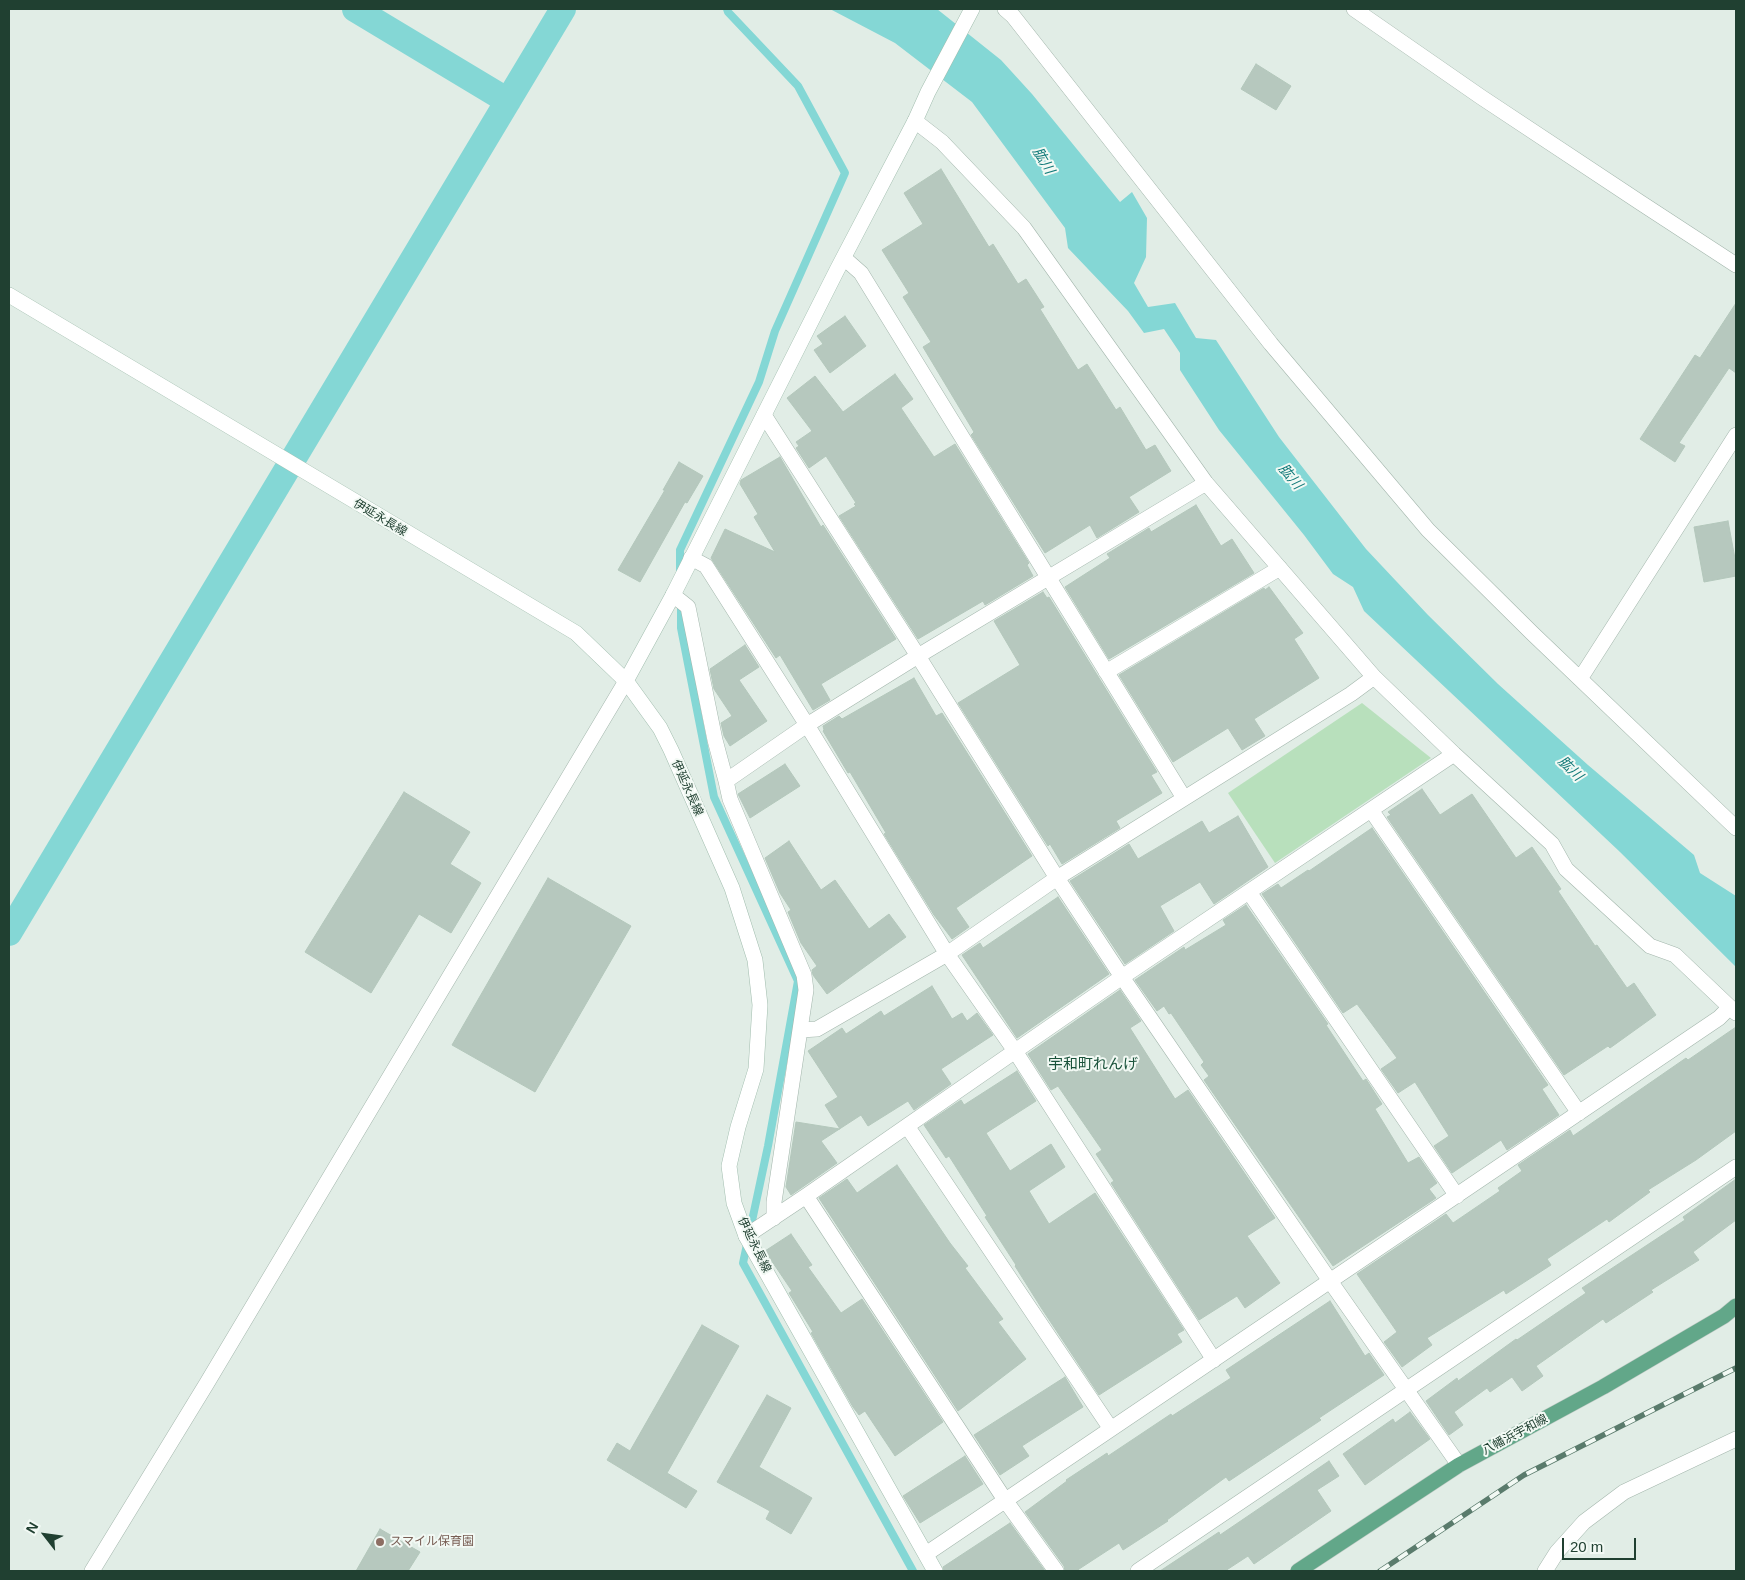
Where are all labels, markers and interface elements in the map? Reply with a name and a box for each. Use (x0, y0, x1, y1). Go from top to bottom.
water label: 肱川 (1029, 145, 1057, 177)
water label: 肱川 (1275, 461, 1305, 493)
street label: 伊延永長線 (351, 496, 409, 540)
water label: 肱川 (1554, 753, 1586, 785)
street label: 伊延永長線 (668, 758, 706, 818)
district label: 宇和町れんげ (1048, 1056, 1138, 1074)
street label: 伊延永長線 (734, 1215, 774, 1275)
street label: 八幡浜宇和線 (1480, 1412, 1550, 1458)
north arrow (20, 1510, 70, 1560)
text: N (23, 1519, 41, 1536)
scale bar (1565, 1528, 1639, 1560)
place label: スマイル保育園 (390, 1535, 474, 1549)
marker: スマイル保育園 (374, 1536, 386, 1548)
text: 20 m (1570, 1538, 1603, 1555)

